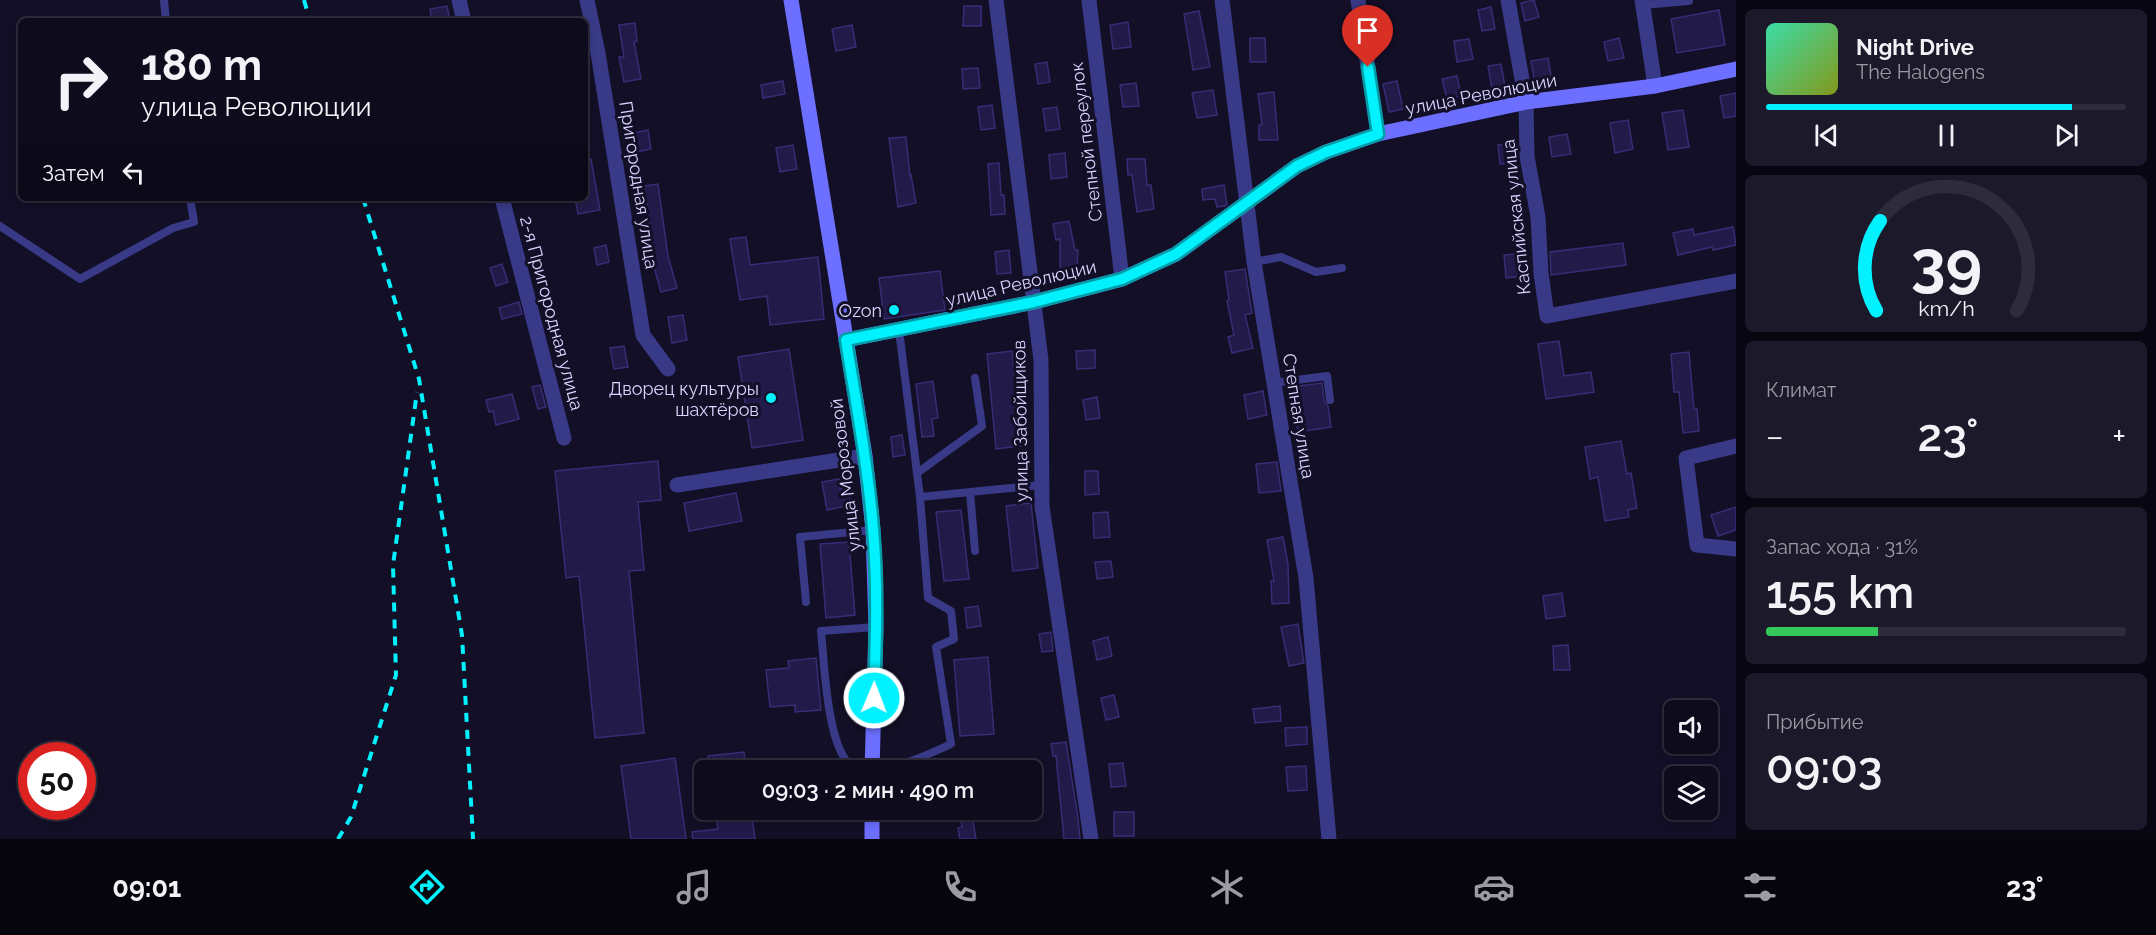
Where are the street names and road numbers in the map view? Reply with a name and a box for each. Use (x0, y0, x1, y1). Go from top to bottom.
street label: Степной переулок (1066, 61, 1106, 223)
street label: улица Революции (1404, 69, 1558, 119)
street label: Пригородная улица (615, 100, 663, 270)
street label: Каспийская улица (1497, 138, 1535, 296)
street label: 2-я Пригородная улица (516, 213, 588, 413)
street label: улица Революции (944, 255, 1098, 311)
street label: улица Забойщиков (1008, 340, 1032, 502)
street label: Степная улица (1279, 352, 1319, 480)
street label: улица Морозовой (825, 397, 865, 553)

